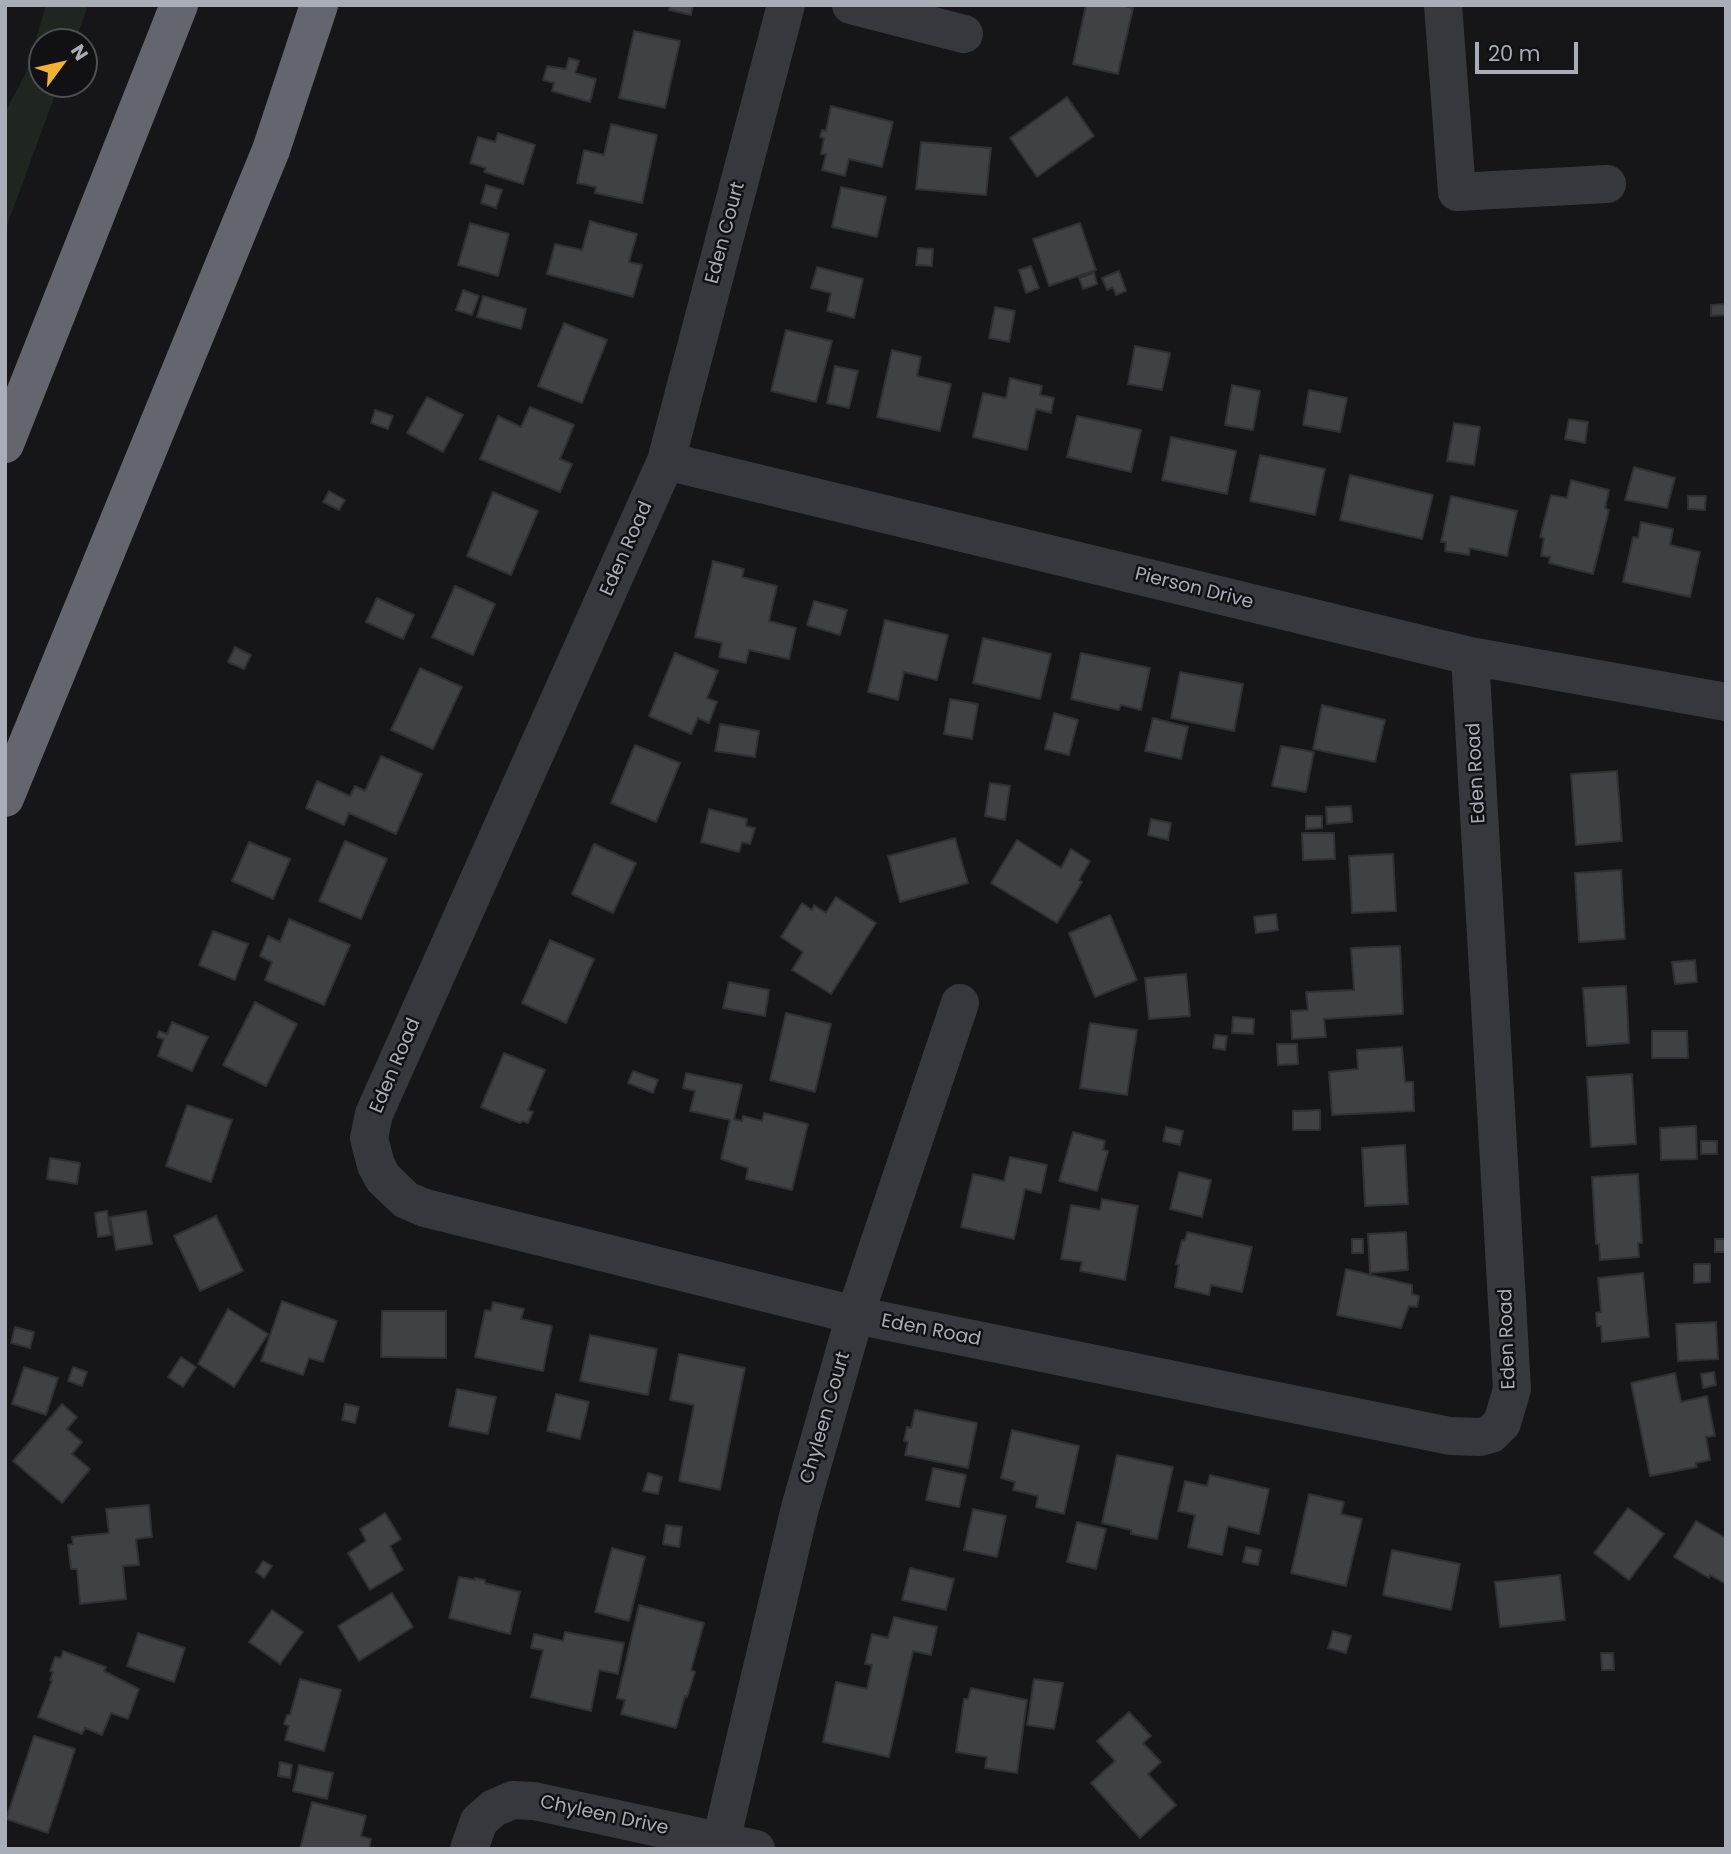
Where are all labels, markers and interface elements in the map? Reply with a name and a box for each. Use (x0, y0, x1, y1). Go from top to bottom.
north arrow (28, 28, 98, 98)
scale bar (1479, 28, 1582, 72)
text: N (64, 39, 95, 66)
text: 20 m (1488, 39, 1541, 68)
street label: Eden Court (701, 180, 751, 286)
street label: Eden Road (596, 498, 658, 600)
street label: Pierson Drive (1132, 563, 1256, 615)
street label: Eden Road (1463, 722, 1491, 824)
street label: Eden Road (366, 1015, 426, 1117)
street label: Eden Road (1495, 1288, 1521, 1390)
street label: Eden Road (879, 1310, 983, 1352)
street label: Chyleen Court (796, 1350, 856, 1486)
street label: Chyleen Drive (538, 1791, 670, 1841)

